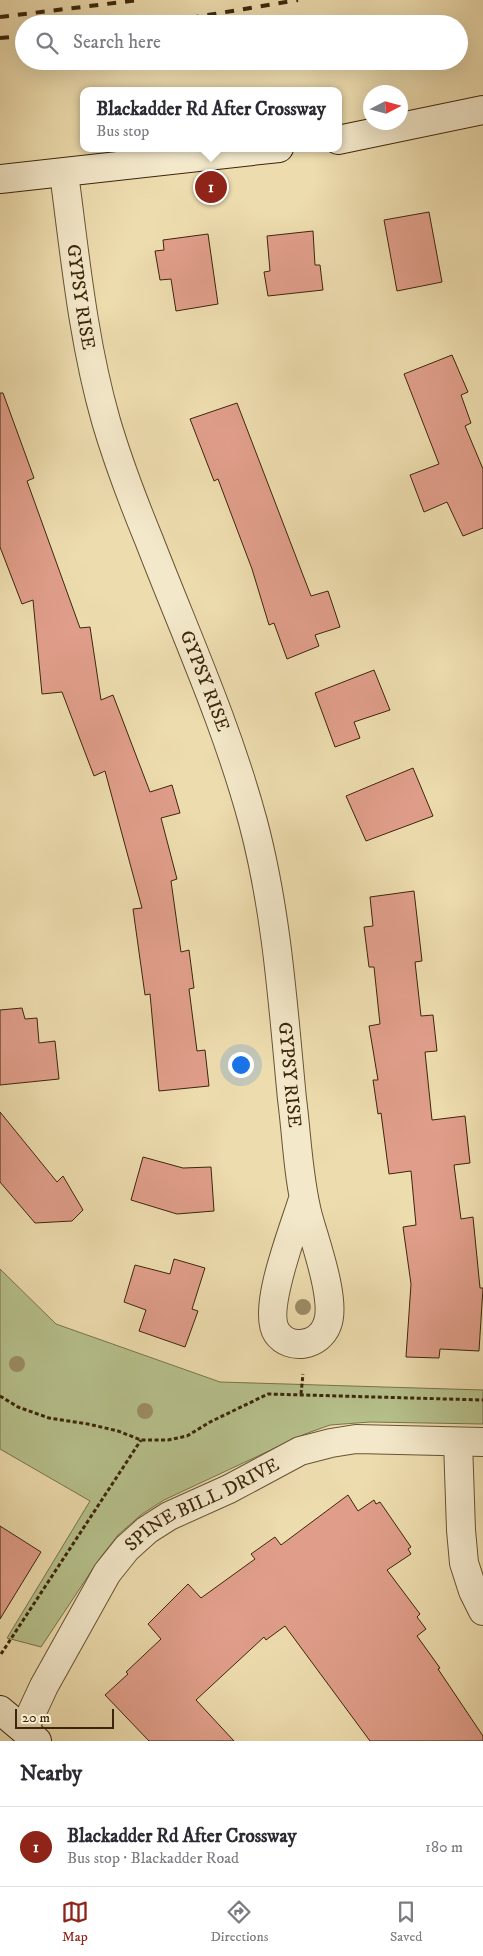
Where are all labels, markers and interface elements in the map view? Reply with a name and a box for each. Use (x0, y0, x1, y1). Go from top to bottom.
search box (15, 15, 468, 70)
icon: search (33, 29, 61, 57)
text: Search here (73, 31, 161, 54)
north arrow (363, 85, 408, 130)
popup (80, 87, 342, 152)
text: Blackadder Rd After Crossway (96, 98, 326, 121)
text: Bus stop (96, 121, 149, 141)
pin: 1 (195, 168, 227, 206)
street label: GYPSY RISE (62, 243, 100, 352)
street label: GYPSY RISE (175, 627, 235, 735)
street label: GYPSY RISE (273, 1021, 307, 1129)
your location (228, 1052, 254, 1078)
street label: SPINE BILL DRIVE (120, 1453, 283, 1556)
scale bar (15, 1706, 114, 1729)
text: 20 m (22, 1709, 50, 1727)
text: Nearby (20, 1761, 82, 1787)
text: Blackadder Rd After Crossway (67, 1825, 296, 1848)
text: 1 (33, 1837, 39, 1857)
text: 180 m (425, 1837, 463, 1857)
text: Bus stop · Blackadder Road (67, 1848, 239, 1868)
tab: Map (61, 1898, 89, 1946)
tab: Directions (210, 1898, 268, 1946)
tab: Saved (390, 1898, 422, 1946)

